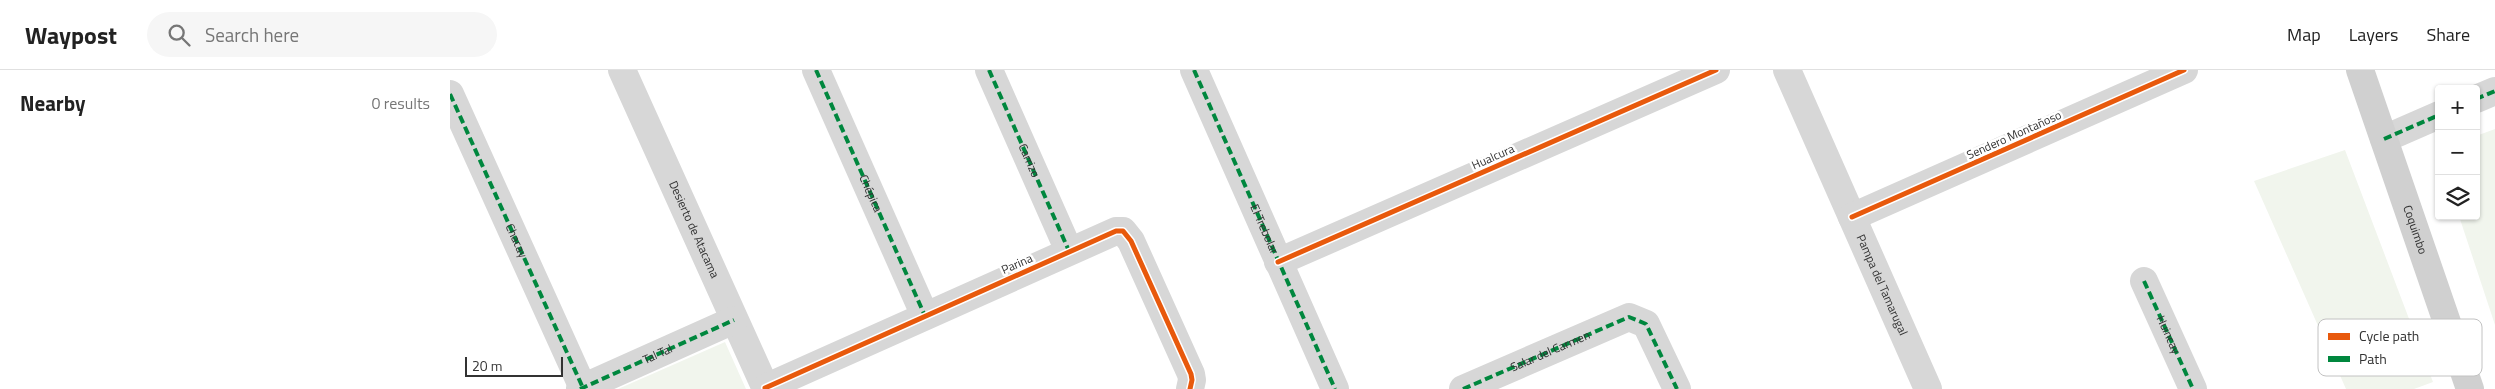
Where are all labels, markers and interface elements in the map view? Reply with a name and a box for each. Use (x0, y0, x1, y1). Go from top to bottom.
search box (147, 12, 497, 57)
text: Waypost (25, 17, 117, 53)
text: Search here (205, 20, 299, 49)
icon: search (165, 21, 193, 49)
text: Map (2287, 21, 2321, 48)
text: Layers (2349, 21, 2398, 48)
text: Share (2426, 21, 2470, 48)
map controls (2435, 85, 2480, 220)
button: + (2435, 85, 2480, 130)
text: Nearby (20, 87, 85, 119)
text: 0 results (371, 91, 430, 115)
street label: Sendero Montañoso (1963, 105, 2064, 164)
button: − (2435, 130, 2480, 175)
street label: Hualcura (1468, 139, 1517, 174)
street label: Carrizo (1014, 140, 1045, 180)
street label: Chépica (855, 171, 888, 215)
button: layers (2435, 175, 2480, 220)
street label: Desierto de Atacama (664, 178, 725, 281)
street label: El Trebolar (1245, 201, 1284, 257)
street label: Coquimbo (2398, 202, 2433, 257)
street label: Chacay (501, 220, 533, 261)
street label: Pampa del Tamarugal (1852, 231, 1913, 338)
street label: Parina (998, 248, 1035, 279)
street label: Huincay (2152, 312, 2186, 357)
legend (2318, 319, 2482, 376)
street label: Salar del Carmen (1507, 325, 1593, 376)
text: Cycle path (2359, 325, 2419, 346)
street label: Tal Tal (639, 339, 675, 369)
text: Path (2359, 348, 2387, 369)
scale bar (465, 354, 562, 377)
text: 20 m (472, 355, 502, 376)

